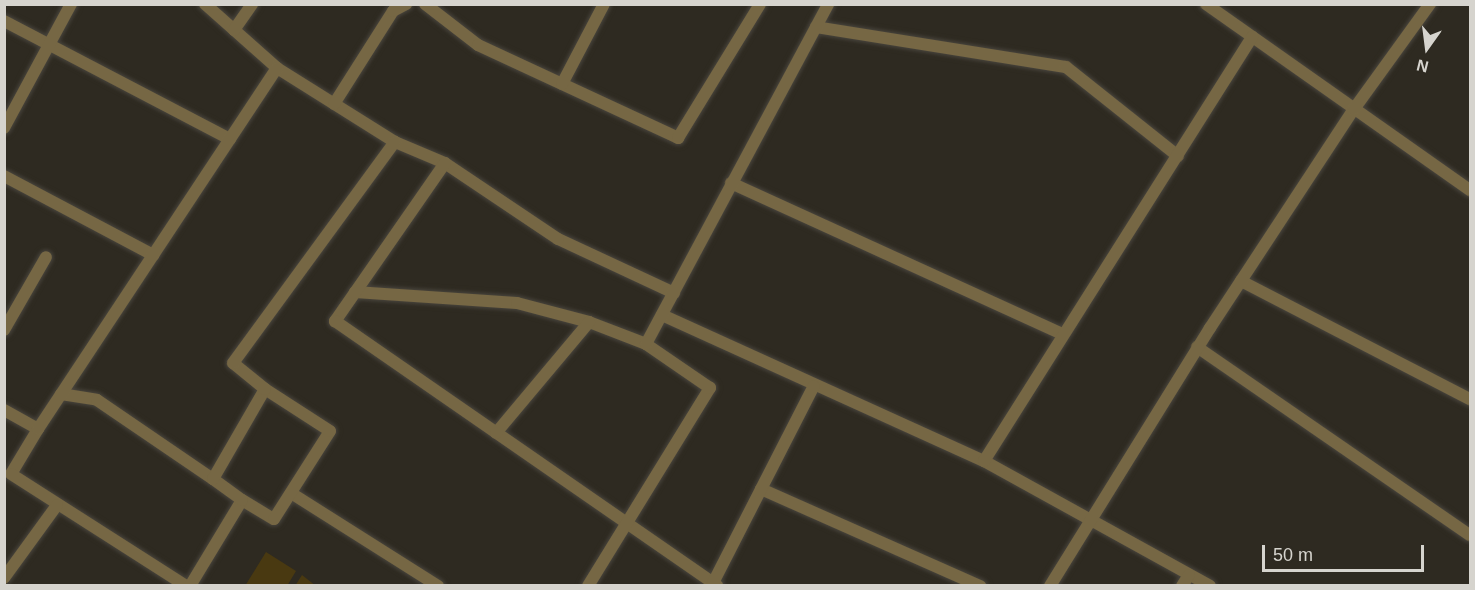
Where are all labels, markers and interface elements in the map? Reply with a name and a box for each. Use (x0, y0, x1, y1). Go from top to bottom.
north arrow (1397, 18, 1457, 78)
text: N (1415, 56, 1430, 76)
scale bar (1265, 533, 1427, 571)
text: 50 m (1273, 545, 1313, 565)

